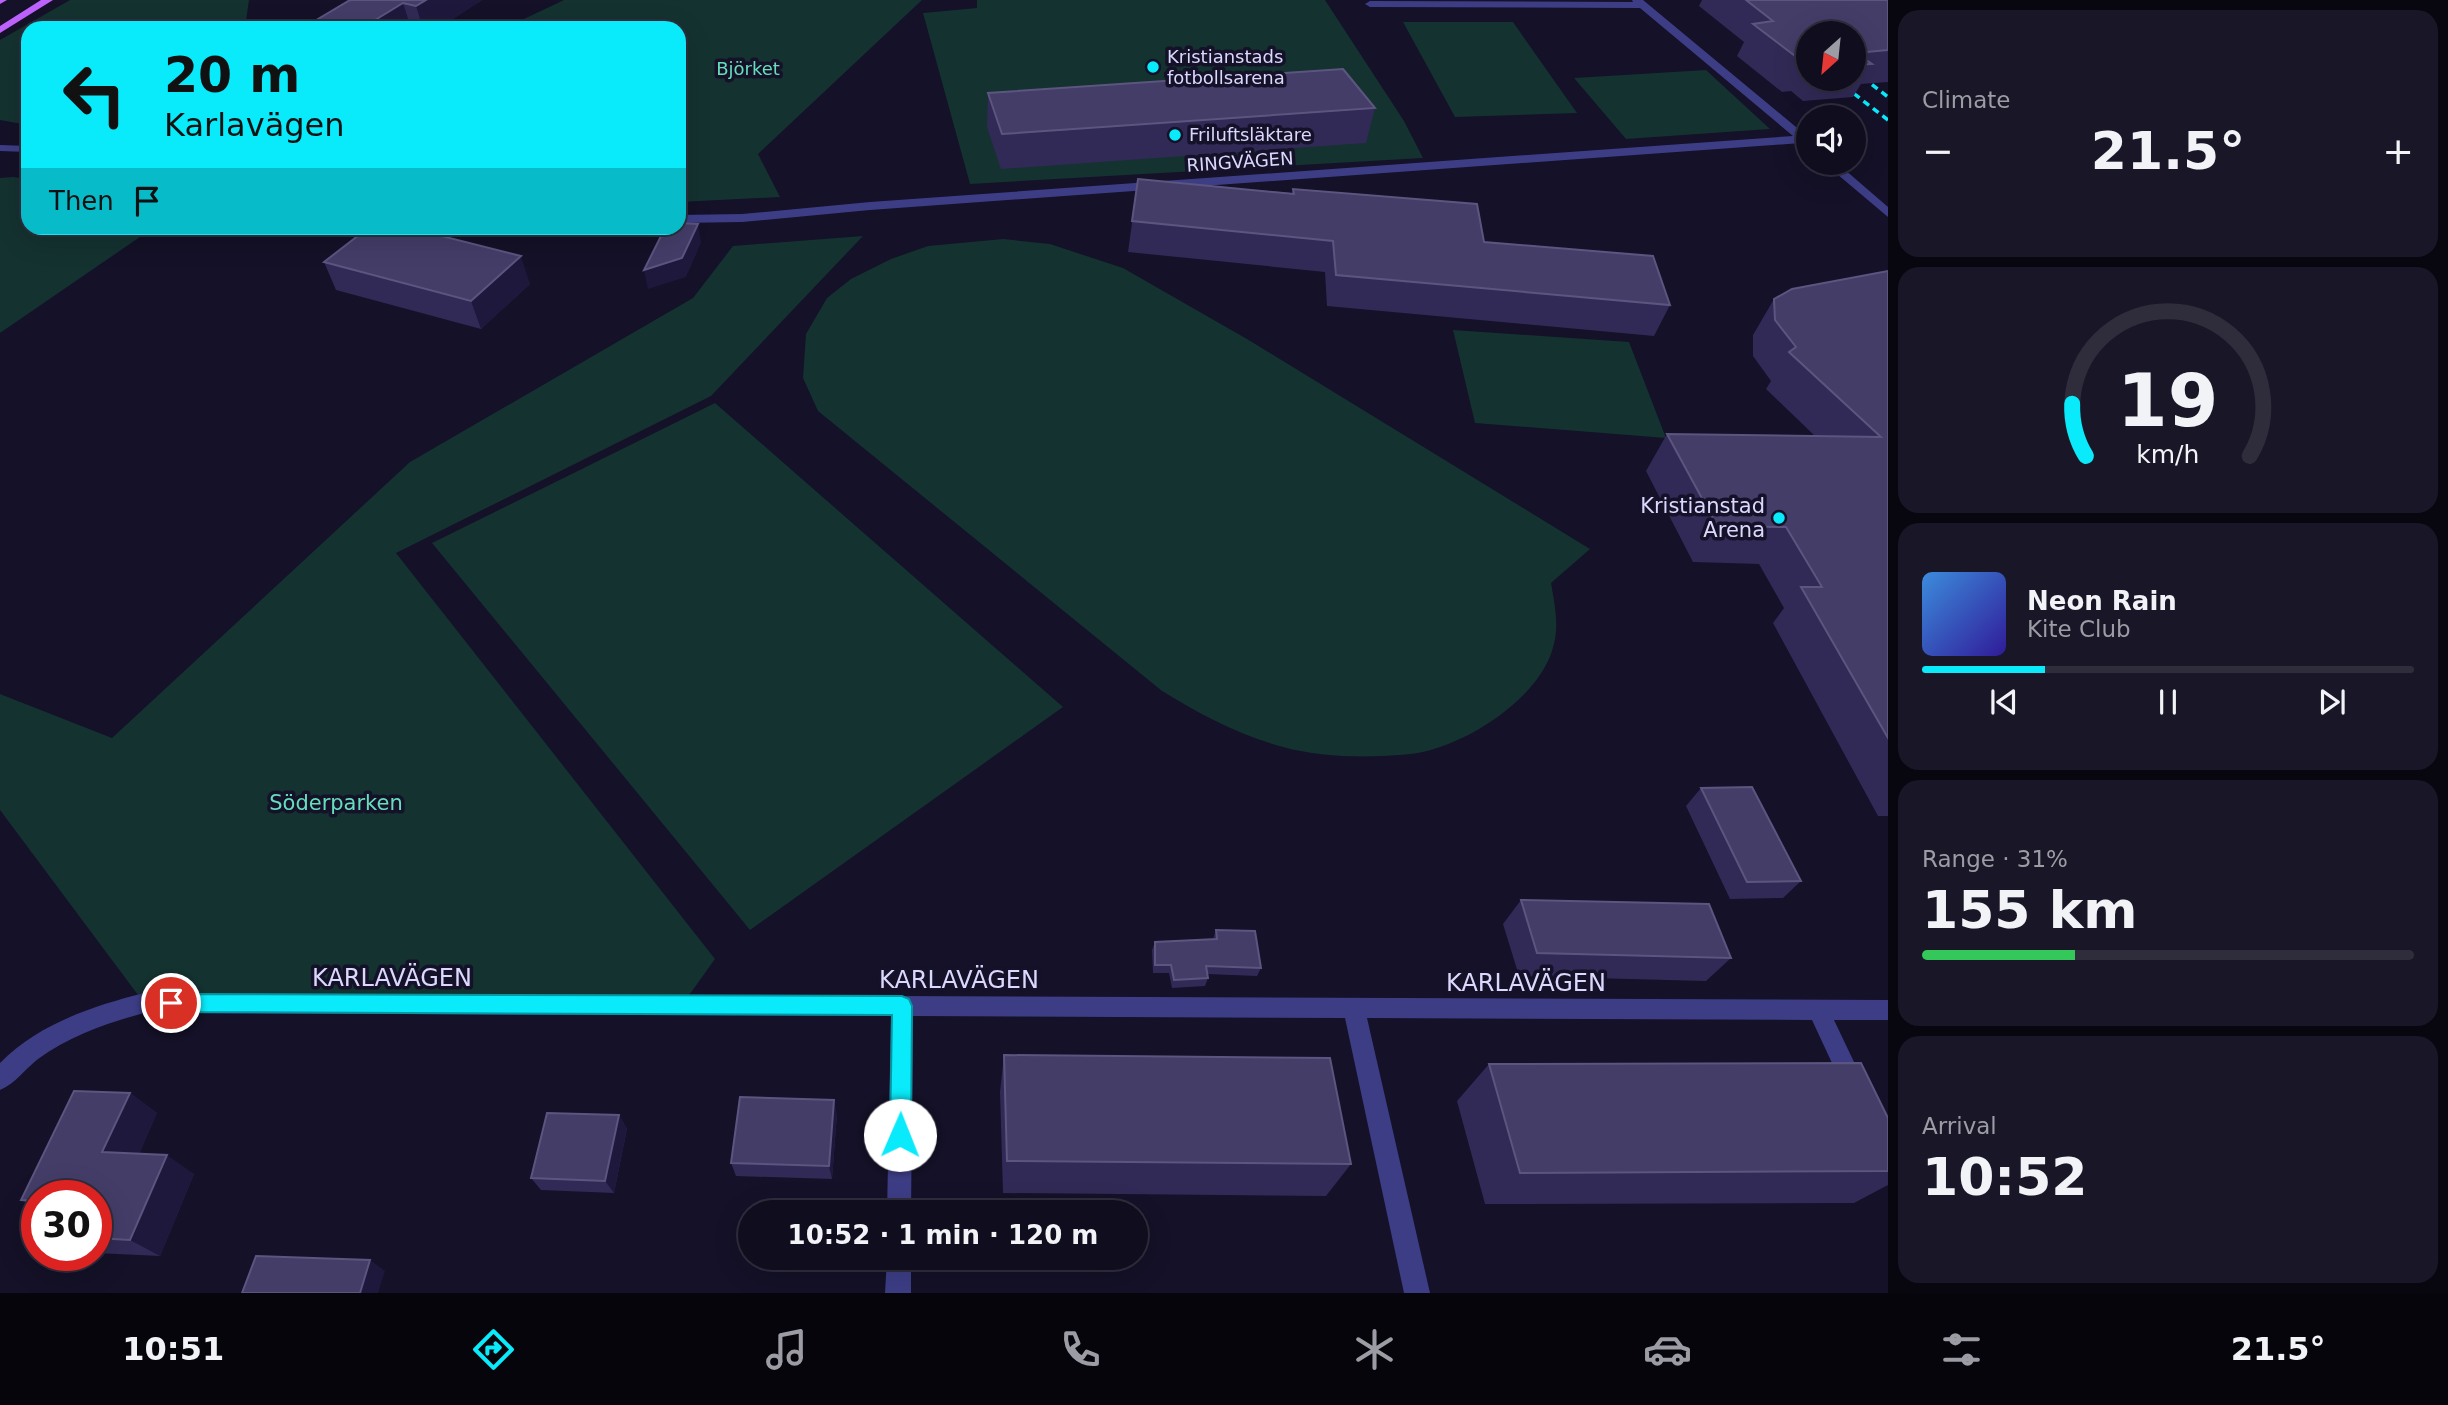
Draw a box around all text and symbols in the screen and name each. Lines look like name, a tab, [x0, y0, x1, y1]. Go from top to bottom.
north arrow	[1796, 21, 1866, 91]
map controls	[1796, 21, 1866, 175]
place label: Kristianstads fotbollsarena	[1167, 46, 1285, 88]
text: 20 m	[164, 47, 300, 104]
icon: left	[49, 49, 140, 140]
park label: Björket	[716, 58, 780, 79]
marker: Kristianstads fotbollsarena	[1145, 59, 1161, 75]
text: Climate	[1922, 87, 2011, 113]
button: sound	[1796, 105, 1866, 175]
text: Karlavägen	[164, 106, 345, 144]
text: 21.5°	[2091, 121, 2245, 181]
place label: Friluftsläktare	[1189, 124, 1312, 145]
marker: Friluftsläktare	[1167, 127, 1183, 143]
text: −	[1922, 129, 1954, 173]
text: +	[2382, 129, 2414, 173]
street label: RINGVÄGEN	[1186, 147, 1294, 176]
icon: arrive	[128, 182, 166, 220]
text: Then	[49, 186, 114, 216]
text: 19	[2117, 358, 2219, 443]
text: km/h	[2136, 440, 2200, 469]
place label: Kristianstad Arena	[1640, 494, 1765, 542]
marker: Kristianstad Arena	[1771, 510, 1787, 526]
text: Neon Rain	[2027, 586, 2177, 616]
text: Kite Club	[2027, 616, 2131, 642]
icon: previous	[1985, 683, 2023, 721]
icon: pause	[2149, 683, 2187, 721]
icon: next	[2313, 683, 2351, 721]
park label: Söderparken	[269, 791, 403, 815]
text: Range · 31%	[1922, 846, 2068, 872]
text: 155 km	[1922, 880, 2137, 940]
street label: KARLAVÄGEN	[312, 963, 472, 992]
street label: KARLAVÄGEN	[879, 965, 1039, 994]
street label: KARLAVÄGEN	[1446, 968, 1606, 997]
pin	[141, 973, 201, 1033]
icon: arrive	[152, 984, 190, 1022]
position arrow	[863, 1098, 937, 1172]
text: Arrival	[1922, 1113, 1997, 1139]
text: 10:52	[1922, 1147, 2088, 1207]
speed limit sign: 30	[21, 1180, 112, 1271]
text: 10:52 · 1 min · 120 m	[788, 1220, 1098, 1250]
icon: directions	[469, 1325, 518, 1374]
icon: music	[762, 1325, 811, 1374]
icon: phone	[1056, 1325, 1105, 1374]
icon: climate	[1350, 1325, 1399, 1374]
icon: car	[1643, 1325, 1692, 1374]
icon: filters	[1937, 1325, 1986, 1374]
text: 10:51	[122, 1330, 224, 1368]
text: 21.5°	[2231, 1330, 2326, 1368]

